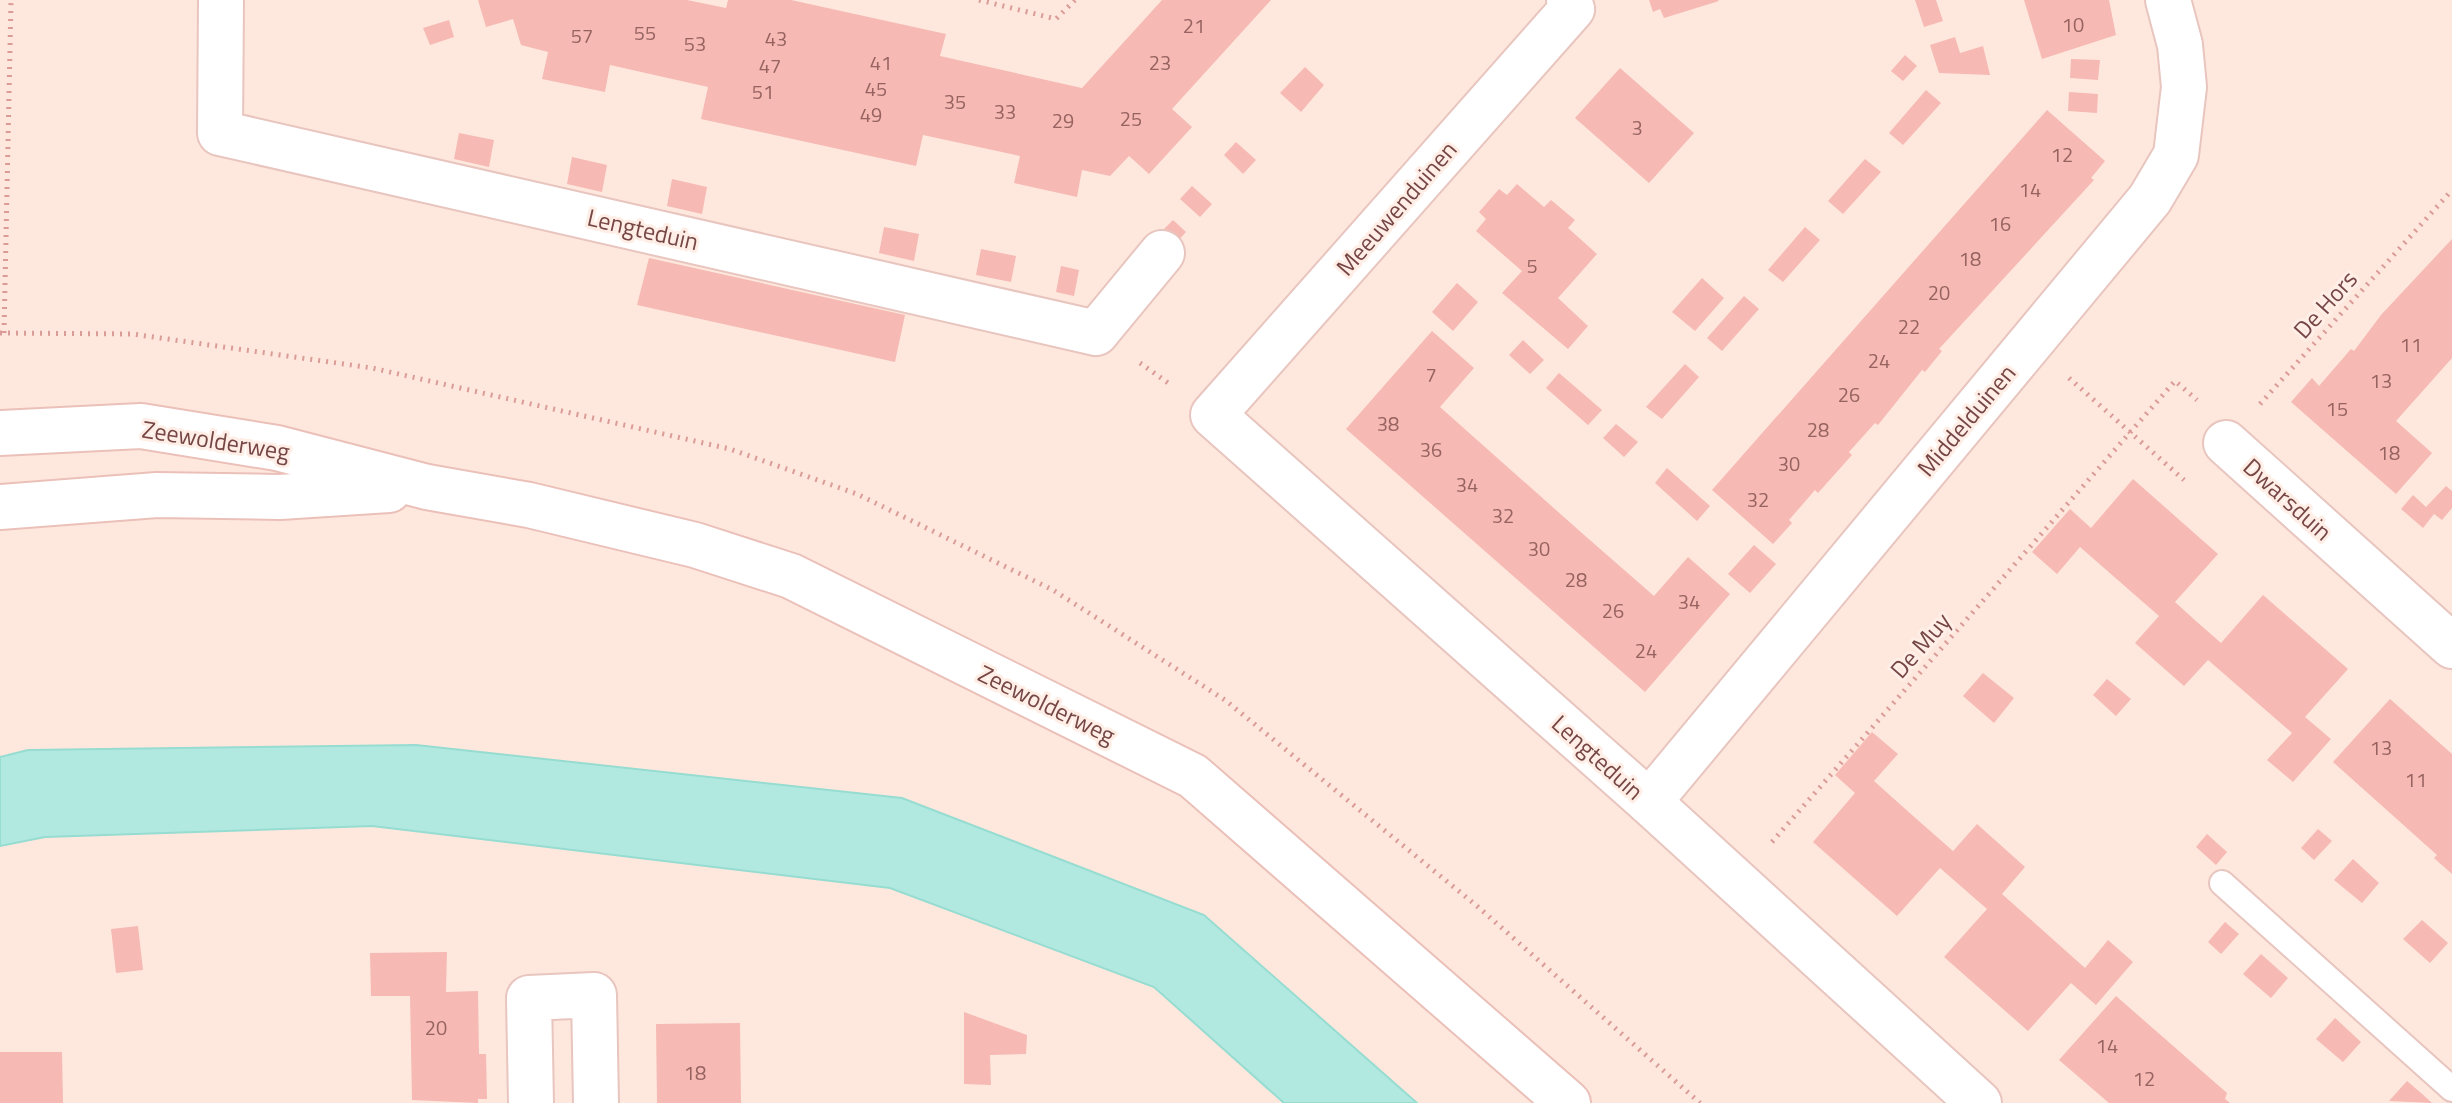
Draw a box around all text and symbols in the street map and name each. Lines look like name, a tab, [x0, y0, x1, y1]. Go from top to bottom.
house number: 10	[2062, 9, 2084, 40]
house number: 21	[1183, 10, 1205, 41]
house number: 55	[634, 17, 656, 48]
house number: 57	[571, 20, 593, 51]
house number: 43	[765, 23, 787, 54]
house number: 53	[684, 28, 706, 59]
house number: 41	[870, 47, 892, 78]
house number: 23	[1149, 47, 1171, 78]
house number: 47	[759, 50, 781, 81]
house number: 45	[865, 73, 887, 104]
house number: 51	[752, 76, 774, 107]
house number: 35	[944, 86, 966, 117]
house number: 33	[994, 96, 1016, 127]
house number: 49	[860, 99, 882, 130]
house number: 25	[1120, 103, 1142, 134]
house number: 29	[1052, 105, 1074, 136]
house number: 3	[1631, 112, 1643, 143]
street label: Meeuwenduinen	[1327, 132, 1465, 284]
house number: 12	[2051, 139, 2073, 170]
house number: 14	[2019, 174, 2041, 205]
street label: Lengteduin	[584, 199, 702, 259]
house number: 16	[1989, 208, 2011, 239]
house number: 18	[1959, 243, 1981, 274]
house number: 5	[1526, 250, 1538, 281]
street label: De Hors	[2284, 262, 2366, 346]
house number: 20	[1928, 277, 1950, 308]
house number: 22	[1898, 311, 1920, 342]
house number: 11	[2400, 329, 2422, 360]
house number: 24	[1868, 345, 1890, 376]
street label: Middelduinen	[1908, 356, 2024, 484]
house number: 7	[1425, 359, 1437, 390]
house number: 13	[2370, 365, 2392, 396]
house number: 26	[1838, 379, 1860, 410]
house number: 15	[2326, 393, 2348, 424]
house number: 38	[1377, 408, 1399, 439]
street label: Zeewolderweg	[140, 411, 292, 469]
house number: 28	[1807, 414, 1829, 445]
house number: 36	[1420, 434, 1442, 465]
house number: 18	[2378, 437, 2400, 468]
house number: 30	[1778, 448, 1800, 479]
street label: Dwarsduin	[2236, 449, 2340, 549]
house number: 34	[1456, 469, 1478, 500]
house number: 32	[1747, 484, 1769, 515]
house number: 32	[1492, 500, 1514, 531]
house number: 30	[1528, 533, 1550, 564]
house number: 28	[1565, 564, 1587, 595]
house number: 34	[1678, 586, 1700, 617]
house number: 26	[1602, 595, 1624, 626]
street label: De Muy	[1881, 604, 1959, 686]
house number: 24	[1635, 635, 1657, 666]
street label: Zeewolderweg	[972, 655, 1122, 753]
street label: Lengteduin	[1544, 706, 1652, 808]
house number: 13	[2370, 732, 2392, 763]
house number: 11	[2405, 764, 2427, 795]
house number: 20	[425, 1012, 447, 1043]
house number: 14	[2096, 1030, 2118, 1061]
house number: 18	[684, 1057, 706, 1088]
house number: 12	[2133, 1063, 2155, 1094]

